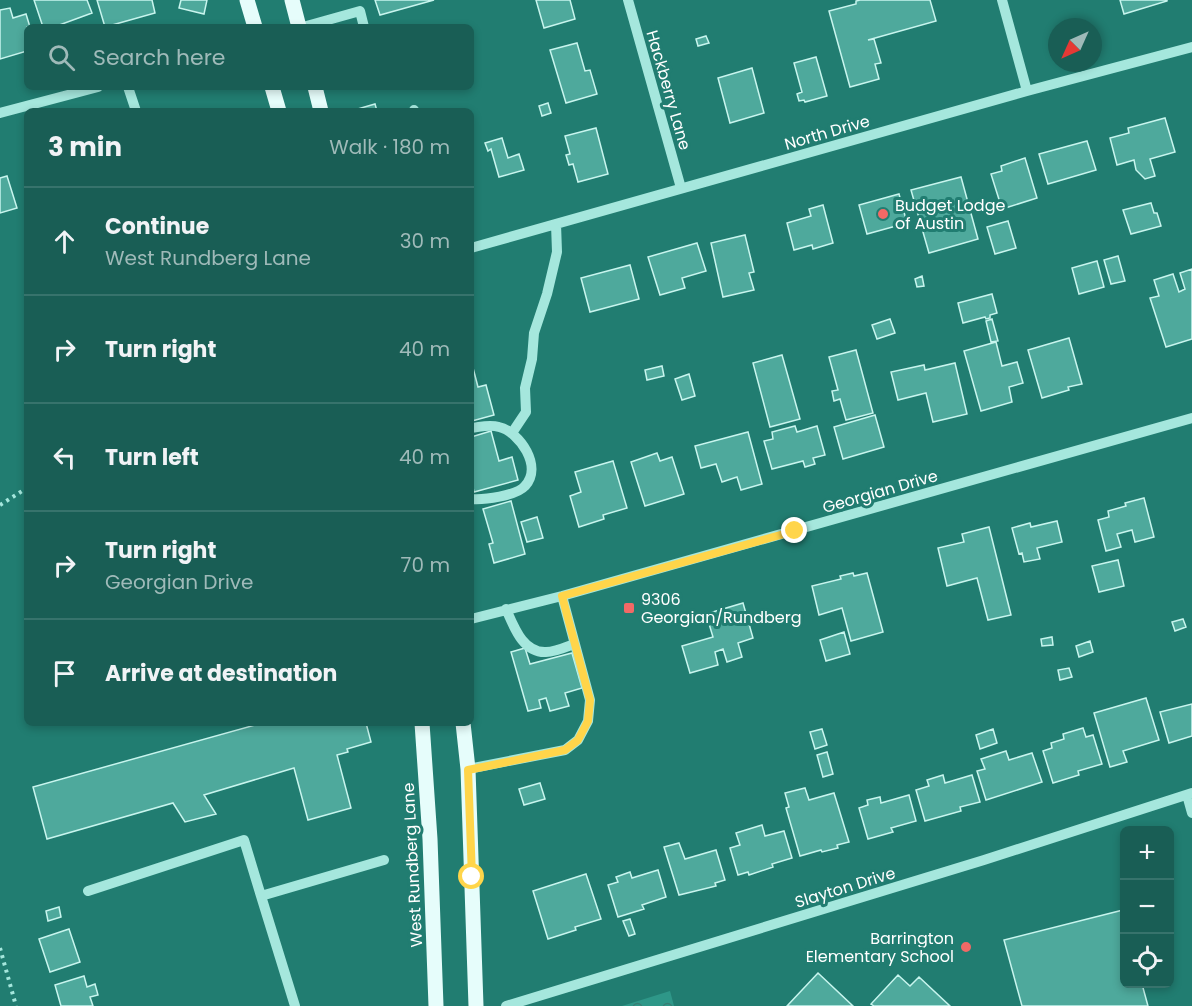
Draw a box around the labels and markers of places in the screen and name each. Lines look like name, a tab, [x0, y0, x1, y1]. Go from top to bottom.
place label: Budget Lodge of Austin	[895, 194, 1005, 235]
marker: Budget Lodge of Austin	[876, 207, 890, 221]
place label: 9306 Georgian/Rundberg	[641, 588, 802, 629]
marker: 9306 Georgian/Rundberg	[622, 601, 636, 615]
place label: Barrington Elementary School	[806, 927, 954, 968]
marker: Barrington Elementary School	[959, 940, 973, 954]

